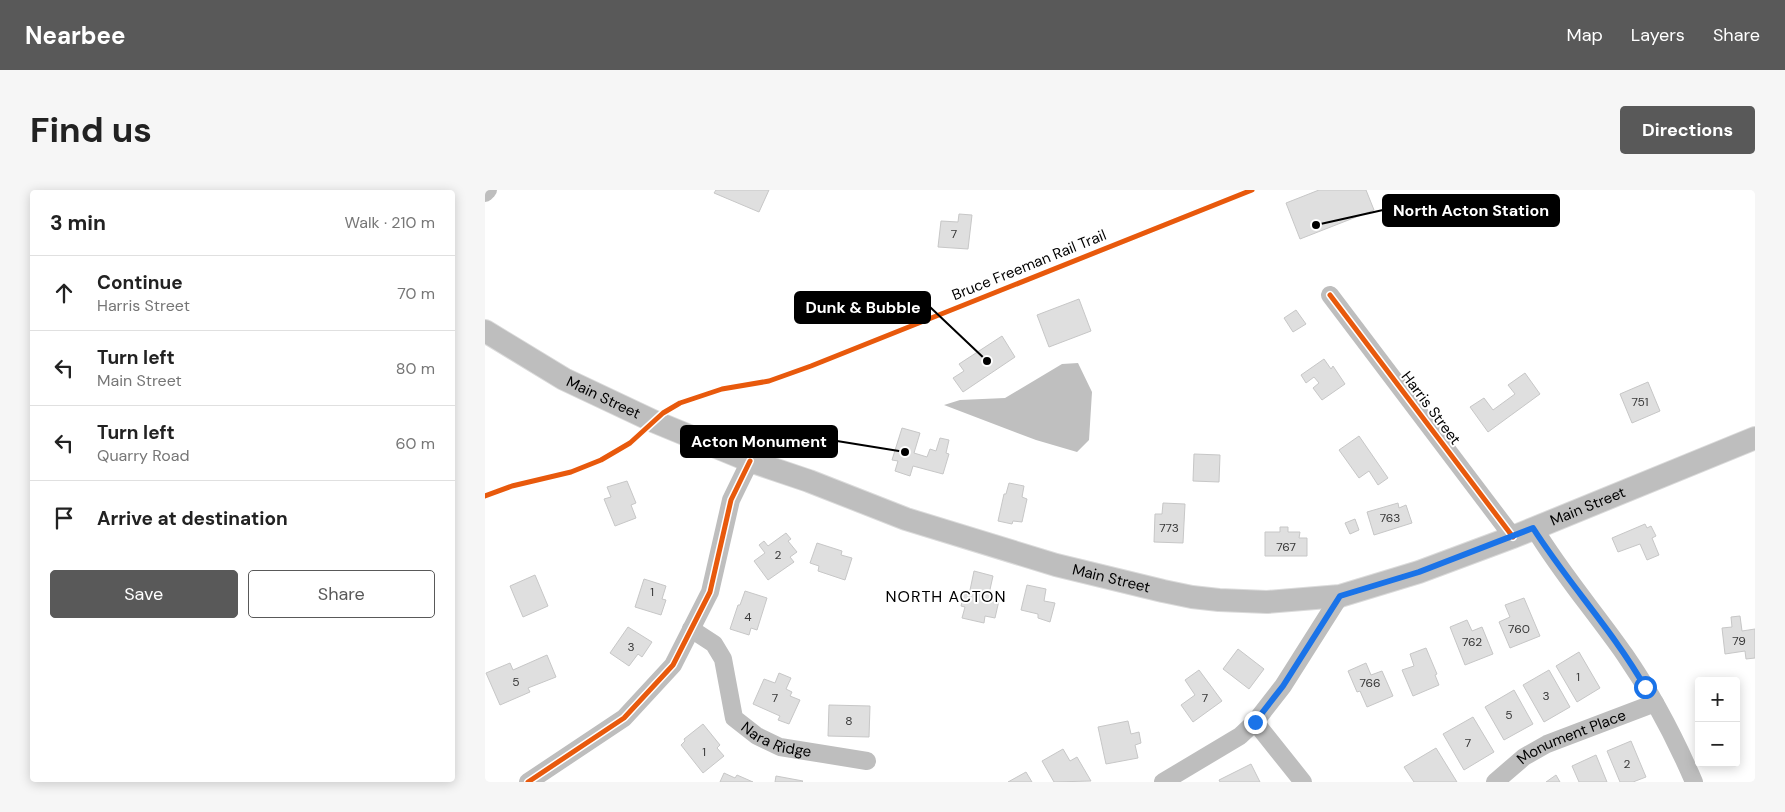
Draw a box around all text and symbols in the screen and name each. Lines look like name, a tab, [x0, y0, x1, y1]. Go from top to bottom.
text: Nearbee	[25, 20, 125, 51]
text: Map	[1567, 23, 1603, 47]
text: Layers	[1631, 23, 1685, 47]
text: Share	[1713, 23, 1760, 47]
button: Directions	[1620, 106, 1755, 154]
text: Find us	[30, 107, 152, 153]
callout: North Acton Station	[1383, 195, 1559, 226]
text: North Acton Station	[1393, 200, 1549, 221]
text: 3 min	[50, 209, 106, 237]
text: Walk · 210 m	[345, 212, 435, 233]
street label: Bruce Freeman Rail Trail	[949, 225, 1109, 305]
house number: 7	[951, 226, 957, 242]
text: Continue	[97, 270, 183, 295]
icon: ahead	[50, 279, 78, 307]
text: 70 m	[397, 283, 435, 304]
callout: Dunk & Bubble	[795, 292, 930, 323]
text: Harris Street	[97, 295, 190, 316]
text: Dunk & Bubble	[805, 297, 921, 318]
text: Turn left	[97, 345, 175, 370]
icon: left	[50, 354, 78, 382]
text: 80 m	[396, 358, 435, 379]
street label: Harris Street	[1397, 367, 1465, 449]
text: Main Street	[97, 370, 182, 391]
street label: Main Street	[563, 372, 644, 424]
house number: 751	[1631, 394, 1649, 410]
text: Turn left	[97, 420, 175, 445]
callout: Acton Monument	[681, 426, 837, 457]
icon: left	[50, 429, 78, 457]
text: Acton Monument	[691, 431, 827, 452]
text: 60 m	[395, 433, 435, 454]
text: Quarry Road	[97, 445, 190, 466]
street label: Main Street	[1547, 482, 1629, 531]
icon: arrive	[50, 504, 78, 532]
text: Arrive at destination	[97, 506, 288, 531]
house number: 763	[1380, 510, 1400, 526]
house number: 773	[1159, 520, 1179, 536]
house number: 767	[1276, 539, 1296, 555]
house number: 2	[775, 547, 782, 563]
street label: Main Street	[1070, 559, 1152, 598]
button: Save	[50, 570, 238, 618]
button: Share	[248, 570, 435, 618]
house number: 1	[650, 584, 654, 600]
district label: NORTH ACTON	[885, 586, 1007, 607]
house number: 4	[744, 609, 752, 625]
house number: 760	[1508, 621, 1530, 637]
house number: 79	[1732, 633, 1746, 649]
house number: 762	[1462, 634, 1482, 650]
house number: 3	[627, 639, 635, 655]
house number: 1	[1576, 669, 1580, 685]
house number: 5	[512, 674, 520, 690]
house number: 766	[1359, 675, 1381, 691]
route start	[1634, 676, 1657, 699]
map controls	[1695, 677, 1740, 767]
button: +	[1695, 677, 1740, 722]
house number: 3	[1542, 688, 1550, 704]
house number: 7	[772, 690, 778, 706]
house number: 7	[1202, 690, 1208, 706]
street label: Monument Place	[1513, 705, 1629, 769]
house number: 5	[1505, 707, 1513, 723]
route end	[1244, 711, 1267, 734]
house number: 8	[845, 713, 853, 729]
street label: Nara Ridge	[737, 717, 813, 762]
button: −	[1695, 722, 1740, 767]
house number: 7	[1465, 735, 1471, 751]
house number: 1	[702, 744, 706, 760]
house number: 2	[1624, 756, 1631, 772]

